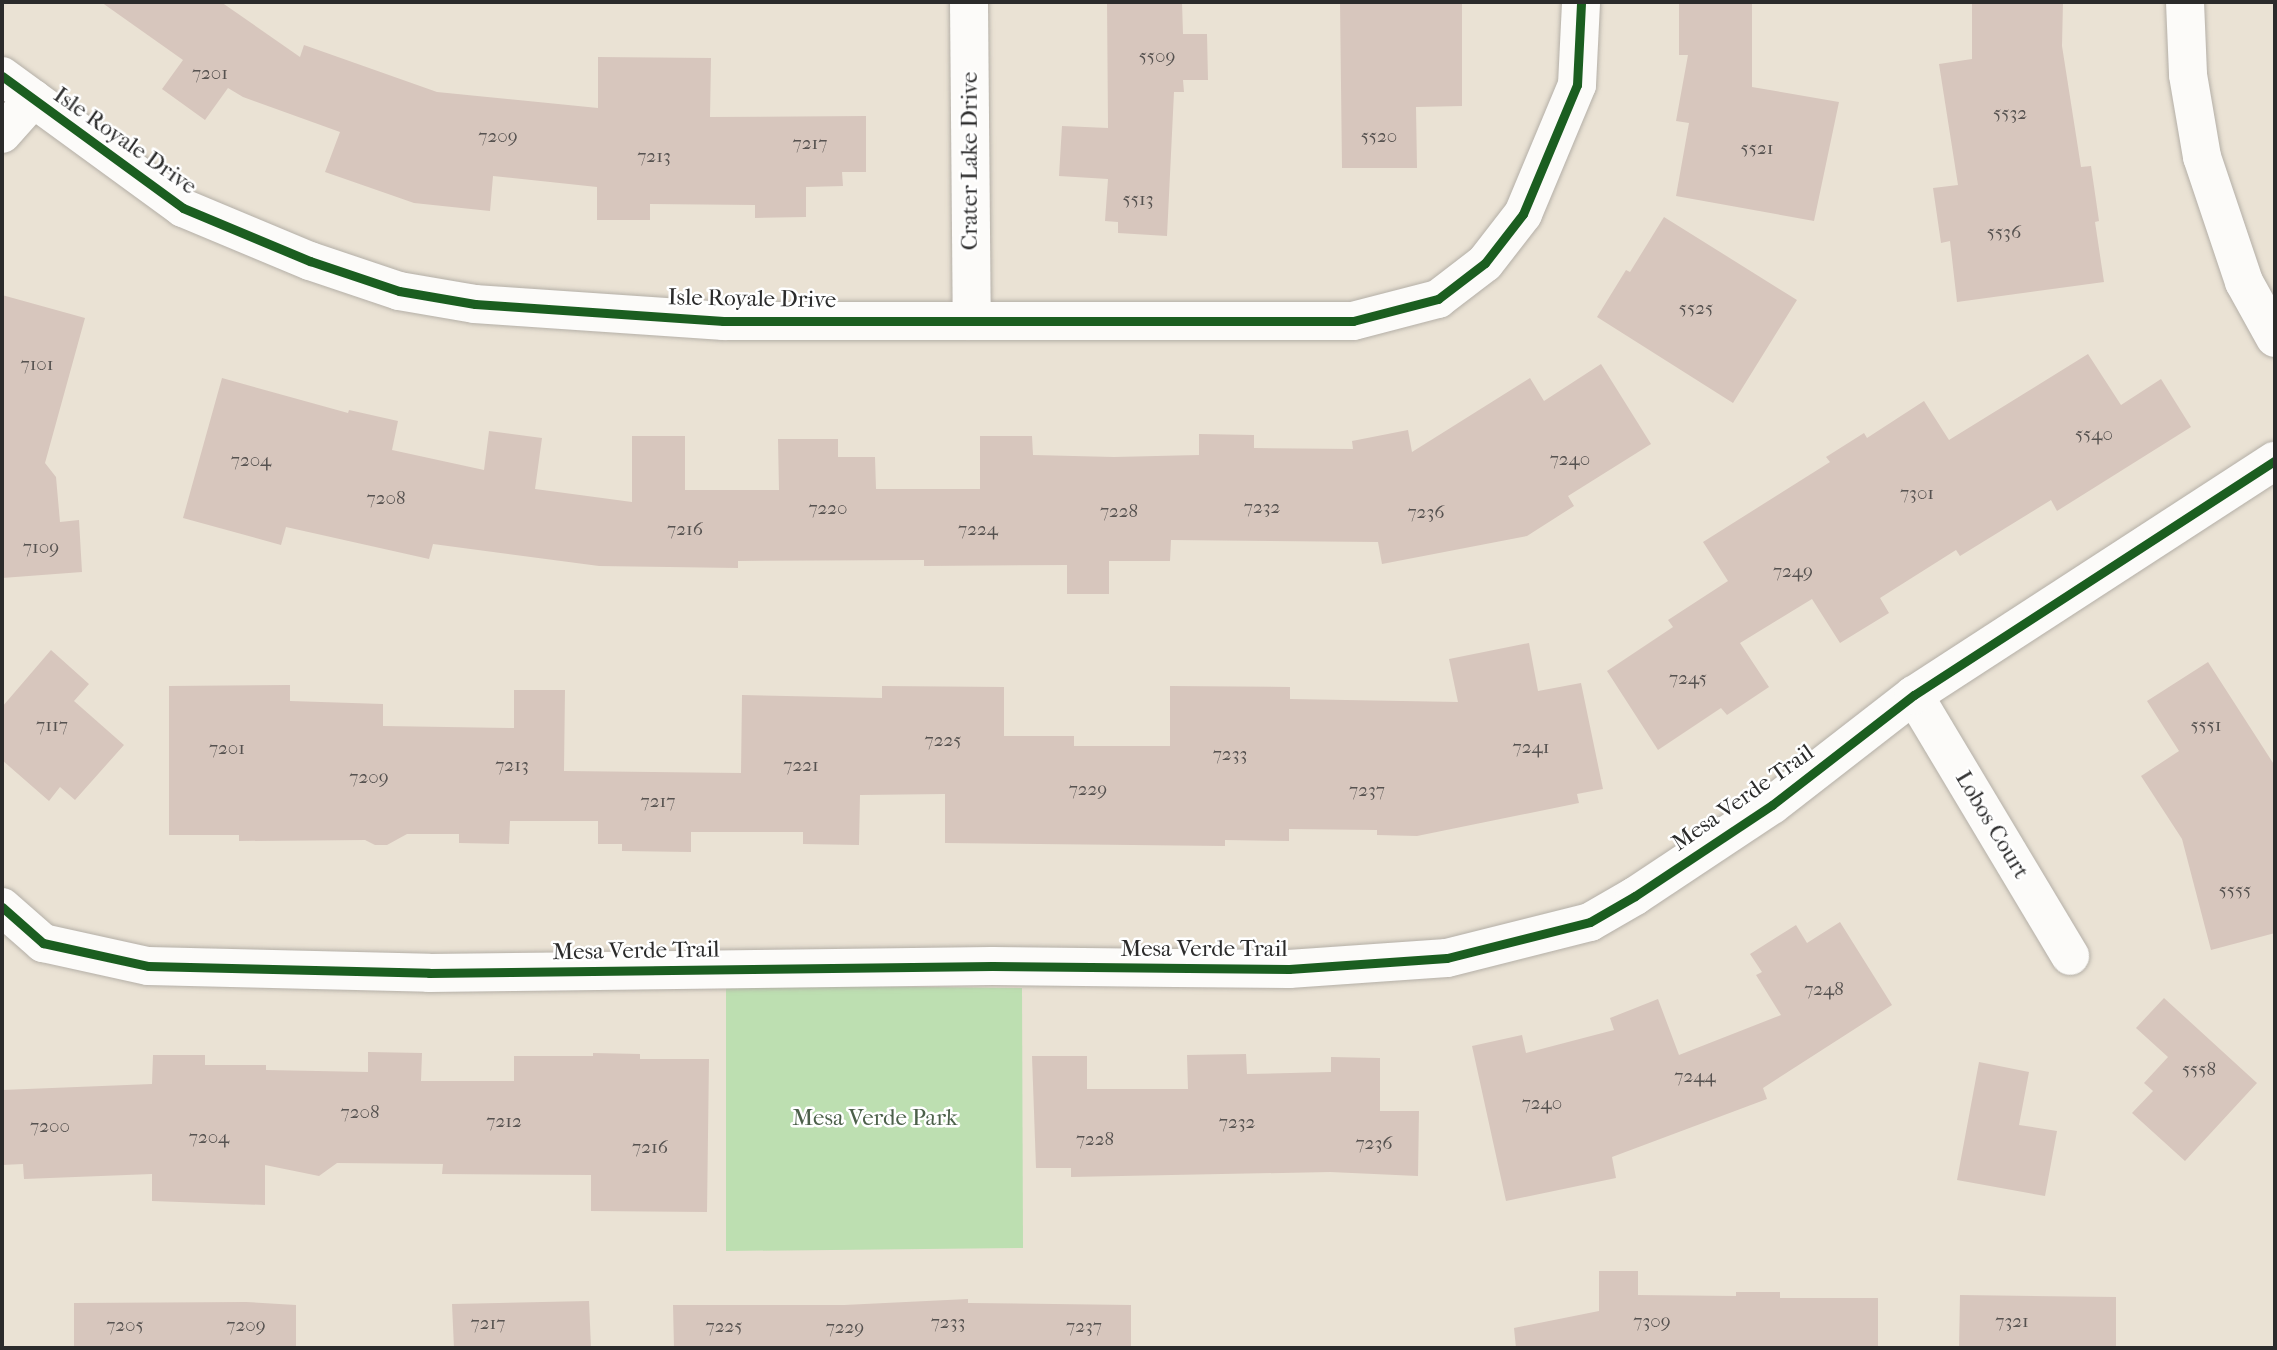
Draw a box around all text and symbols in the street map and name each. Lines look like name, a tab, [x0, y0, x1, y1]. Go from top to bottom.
house number: 5509	[1139, 46, 1175, 68]
house number: 7201	[192, 63, 228, 85]
street label: Crater Lake Drive	[956, 72, 984, 250]
street label: Isle Royale Drive	[48, 81, 202, 201]
house number: 5532	[1993, 103, 2027, 125]
house number: 7209	[478, 126, 518, 148]
house number: 5520	[1361, 126, 1397, 148]
house number: 7217	[793, 133, 827, 155]
house number: 5521	[1741, 138, 1773, 160]
house number: 7213	[637, 146, 671, 168]
house number: 5513	[1123, 189, 1153, 211]
house number: 5536	[1987, 222, 2021, 244]
street label: Isle Royale Drive	[668, 284, 836, 314]
house number: 5525	[1679, 298, 1713, 320]
house number: 7101	[21, 354, 53, 376]
house number: 5540	[2075, 424, 2113, 446]
house number: 7240	[1550, 449, 1590, 471]
house number: 7204	[231, 450, 271, 472]
house number: 7301	[1900, 483, 1934, 505]
house number: 7208	[367, 488, 405, 510]
house number: 7232	[1244, 497, 1280, 519]
house number: 7220	[808, 498, 848, 520]
house number: 7228	[1100, 501, 1138, 523]
house number: 7236	[1408, 502, 1444, 524]
house number: 7216	[667, 519, 703, 541]
house number: 7224	[958, 519, 998, 541]
house number: 7109	[23, 537, 59, 559]
house number: 7249	[1773, 561, 1813, 583]
house number: 7245	[1669, 668, 1707, 690]
house number: 7117	[36, 715, 68, 737]
house number: 5551	[2190, 715, 2222, 737]
house number: 7225	[925, 730, 961, 752]
house number: 7241	[1513, 737, 1549, 759]
house number: 7201	[209, 738, 245, 760]
street label: Mesa Verde Trail	[1667, 739, 1819, 857]
house number: 7233	[1213, 744, 1247, 766]
house number: 7213	[495, 755, 529, 777]
house number: 7221	[783, 755, 819, 777]
street label: Lobos Court	[1949, 766, 2035, 884]
house number: 7209	[349, 767, 389, 789]
house number: 7229	[1069, 779, 1107, 801]
house number: 7237	[1349, 780, 1385, 802]
house number: 7217	[641, 791, 675, 813]
house number: 5555	[2219, 880, 2251, 902]
street label: Mesa Verde Trail	[1120, 935, 1288, 963]
street label: Mesa Verde Trail	[552, 936, 720, 966]
house number: 7248	[1804, 979, 1844, 1001]
house number: 5558	[2182, 1059, 2216, 1081]
house number: 7244	[1674, 1066, 1716, 1088]
house number: 7240	[1522, 1093, 1562, 1115]
house number: 7208	[341, 1102, 379, 1124]
park label: Mesa Verde Park	[792, 1104, 958, 1132]
house number: 7212	[486, 1111, 522, 1133]
house number: 7232	[1219, 1112, 1255, 1134]
house number: 7200	[30, 1116, 70, 1138]
house number: 7204	[189, 1127, 229, 1149]
house number: 7228	[1076, 1129, 1114, 1151]
house number: 7236	[1356, 1133, 1392, 1155]
house number: 7216	[632, 1137, 668, 1159]
house number: 7309	[1633, 1311, 1671, 1333]
house number: 7321	[1995, 1311, 2029, 1333]
house number: 7233	[931, 1312, 965, 1334]
house number: 7217	[471, 1313, 505, 1335]
house number: 7205	[106, 1315, 144, 1337]
house number: 7209	[226, 1315, 266, 1337]
house number: 7225	[706, 1316, 742, 1338]
house number: 7237	[1066, 1316, 1102, 1338]
house number: 7229	[826, 1317, 864, 1339]

